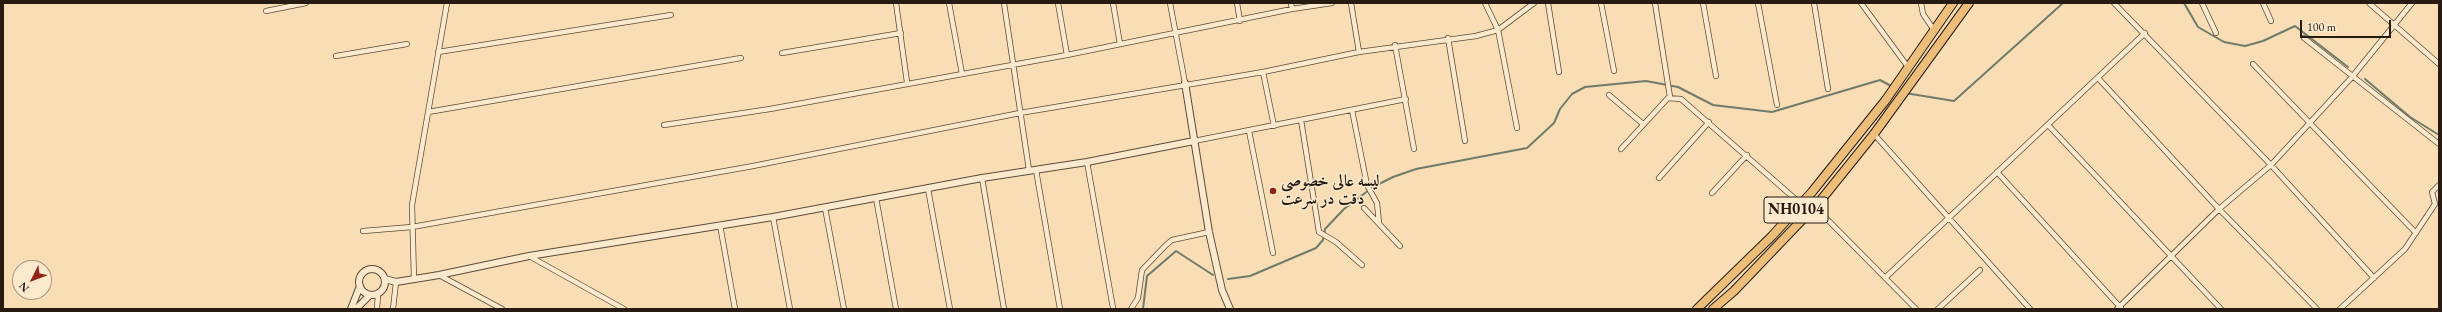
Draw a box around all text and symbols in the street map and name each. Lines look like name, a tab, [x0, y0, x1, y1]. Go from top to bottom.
scale bar	[2302, 12, 2393, 38]
text: 100 m	[2307, 19, 2336, 35]
place label: لیسه عالی خصوصی دقت در سرعت	[1281, 172, 1380, 210]
marker: لیسه عالی خصوصی دقت در سرعت	[1268, 186, 1278, 196]
road number: NH0104	[1764, 197, 1828, 223]
north arrow	[12, 260, 52, 300]
text: N	[16, 279, 32, 295]

